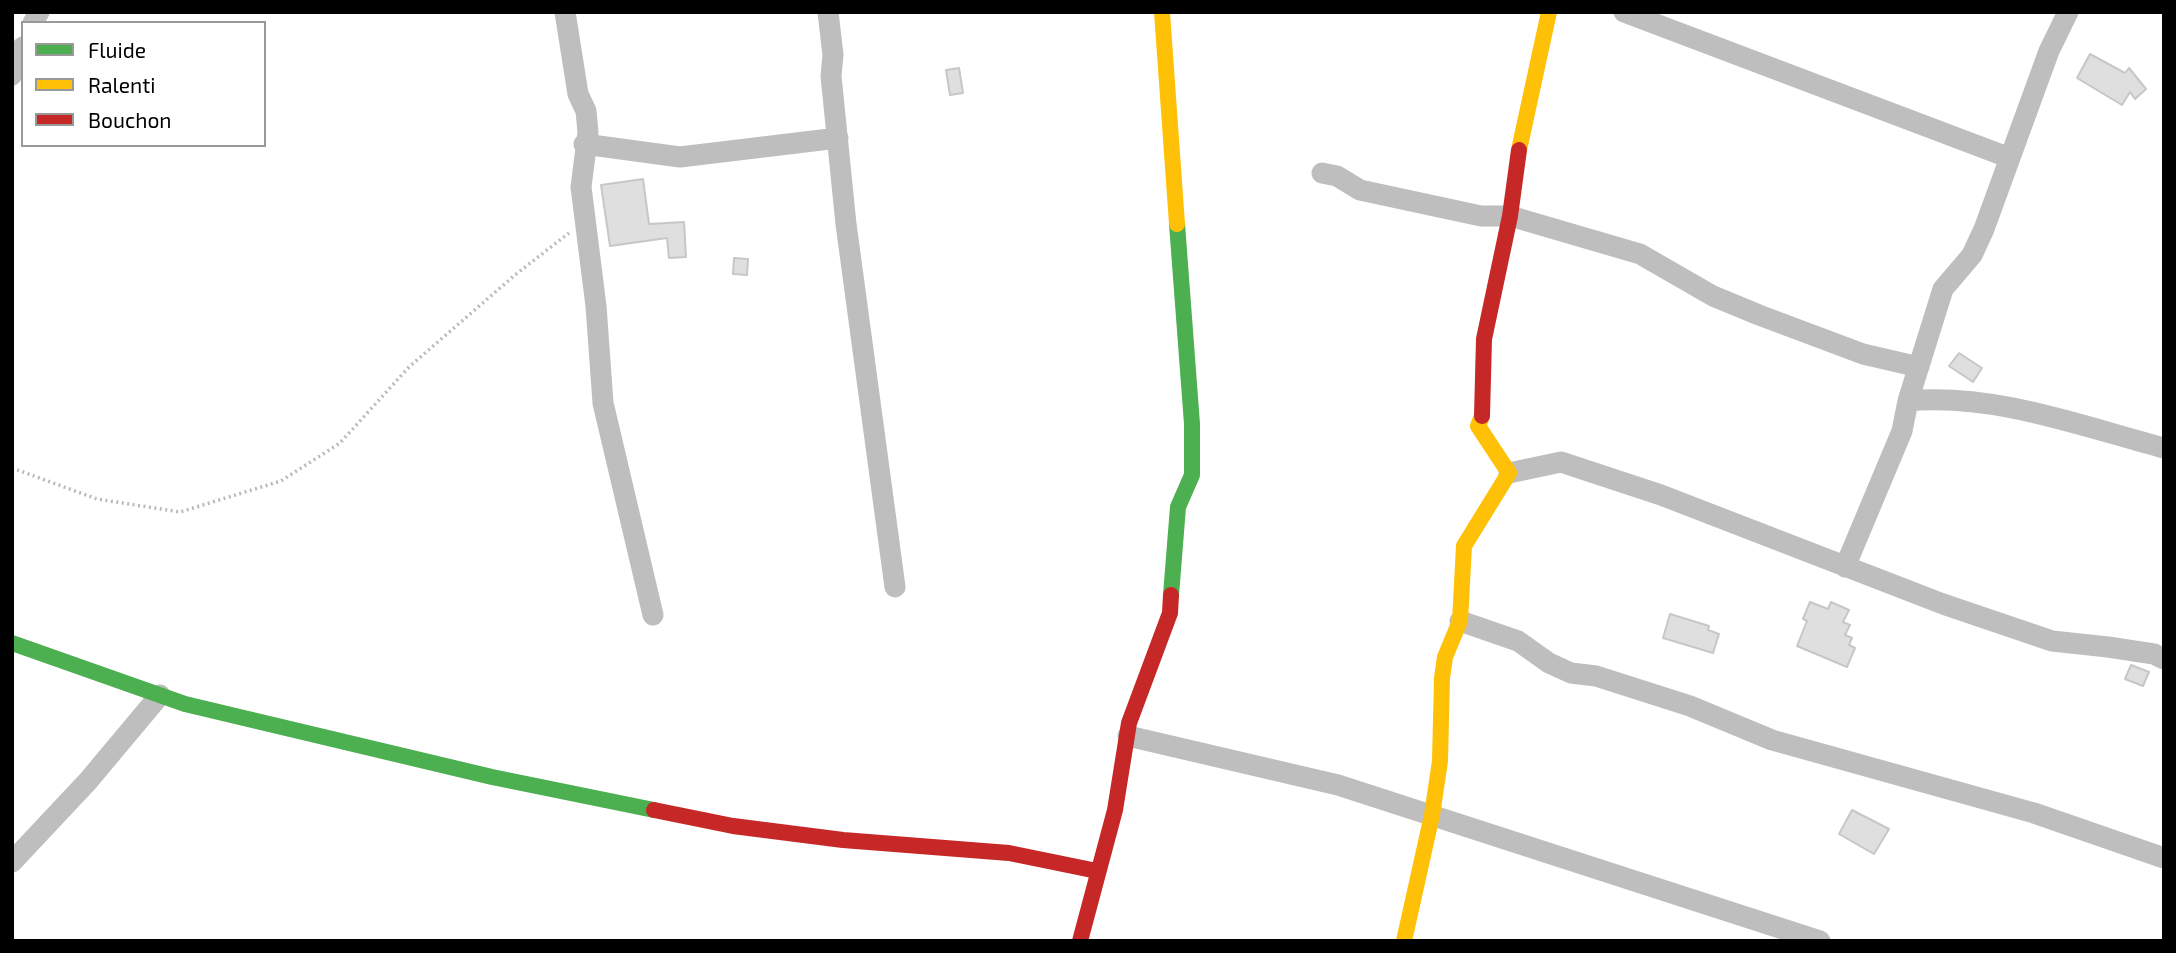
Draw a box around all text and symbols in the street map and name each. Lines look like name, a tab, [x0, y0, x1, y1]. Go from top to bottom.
legend	[21, 21, 266, 147]
text: Fluide	[88, 37, 146, 62]
text: Ralenti	[88, 72, 155, 97]
text: Bouchon	[88, 107, 172, 132]

